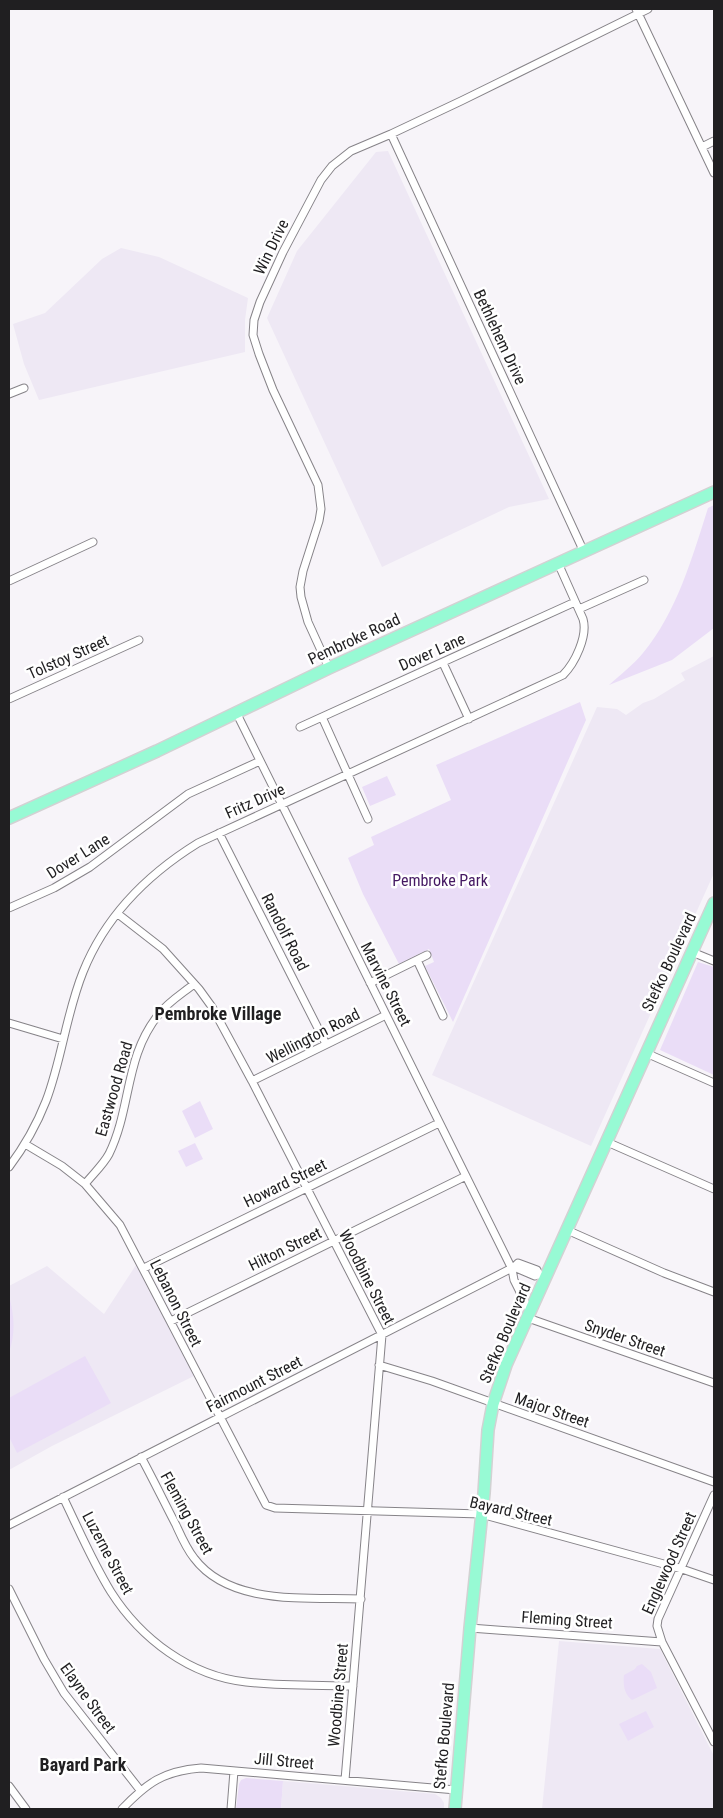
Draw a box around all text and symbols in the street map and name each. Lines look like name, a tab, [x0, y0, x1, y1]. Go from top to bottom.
street label: Win Drive	[249, 216, 293, 278]
street label: Bethlehem Drive	[470, 286, 530, 388]
street label: Pembroke Road	[305, 609, 403, 669]
street label: Dover Lane	[396, 629, 468, 675]
street label: Tolstoy Street	[24, 631, 112, 683]
street label: Fritz Drive	[222, 779, 288, 823]
street label: Dover Lane	[43, 829, 113, 883]
park label: Pembroke Park	[392, 871, 489, 890]
street label: Randolf Road	[257, 890, 313, 974]
street label: Stefko Boulevard	[638, 909, 700, 1015]
street label: Marvine Street	[357, 939, 415, 1029]
district label: Pembroke Village	[155, 1003, 282, 1024]
street label: Wellington Road	[263, 1004, 363, 1068]
street label: Eastwood Road	[91, 1039, 137, 1139]
street label: Howard Street	[240, 1155, 330, 1211]
street label: Hilton Street	[245, 1223, 325, 1275]
street label: Woodbine Street	[335, 1226, 399, 1328]
street label: Lebanon Street	[146, 1256, 206, 1350]
street label: Stefko Boulevard	[475, 1280, 535, 1386]
street label: Snyder Street	[582, 1315, 668, 1361]
street label: Fairmount Street	[203, 1352, 305, 1416]
street label: Major Street	[512, 1388, 592, 1432]
street label: Fleming Street	[157, 1468, 218, 1558]
street label: Bayard Street	[468, 1492, 554, 1530]
street label: Englewood Street	[638, 1508, 700, 1617]
street label: Luzerne Street	[78, 1509, 138, 1598]
street label: Fleming Street	[521, 1607, 614, 1633]
street label: Woodbine Street	[324, 1642, 352, 1748]
street label: Elayne Street	[56, 1659, 120, 1737]
street label: Stefko Boulevard	[430, 1682, 458, 1790]
street label: Jill Street	[253, 1749, 315, 1773]
district label: Bayard Park	[40, 1754, 127, 1775]

